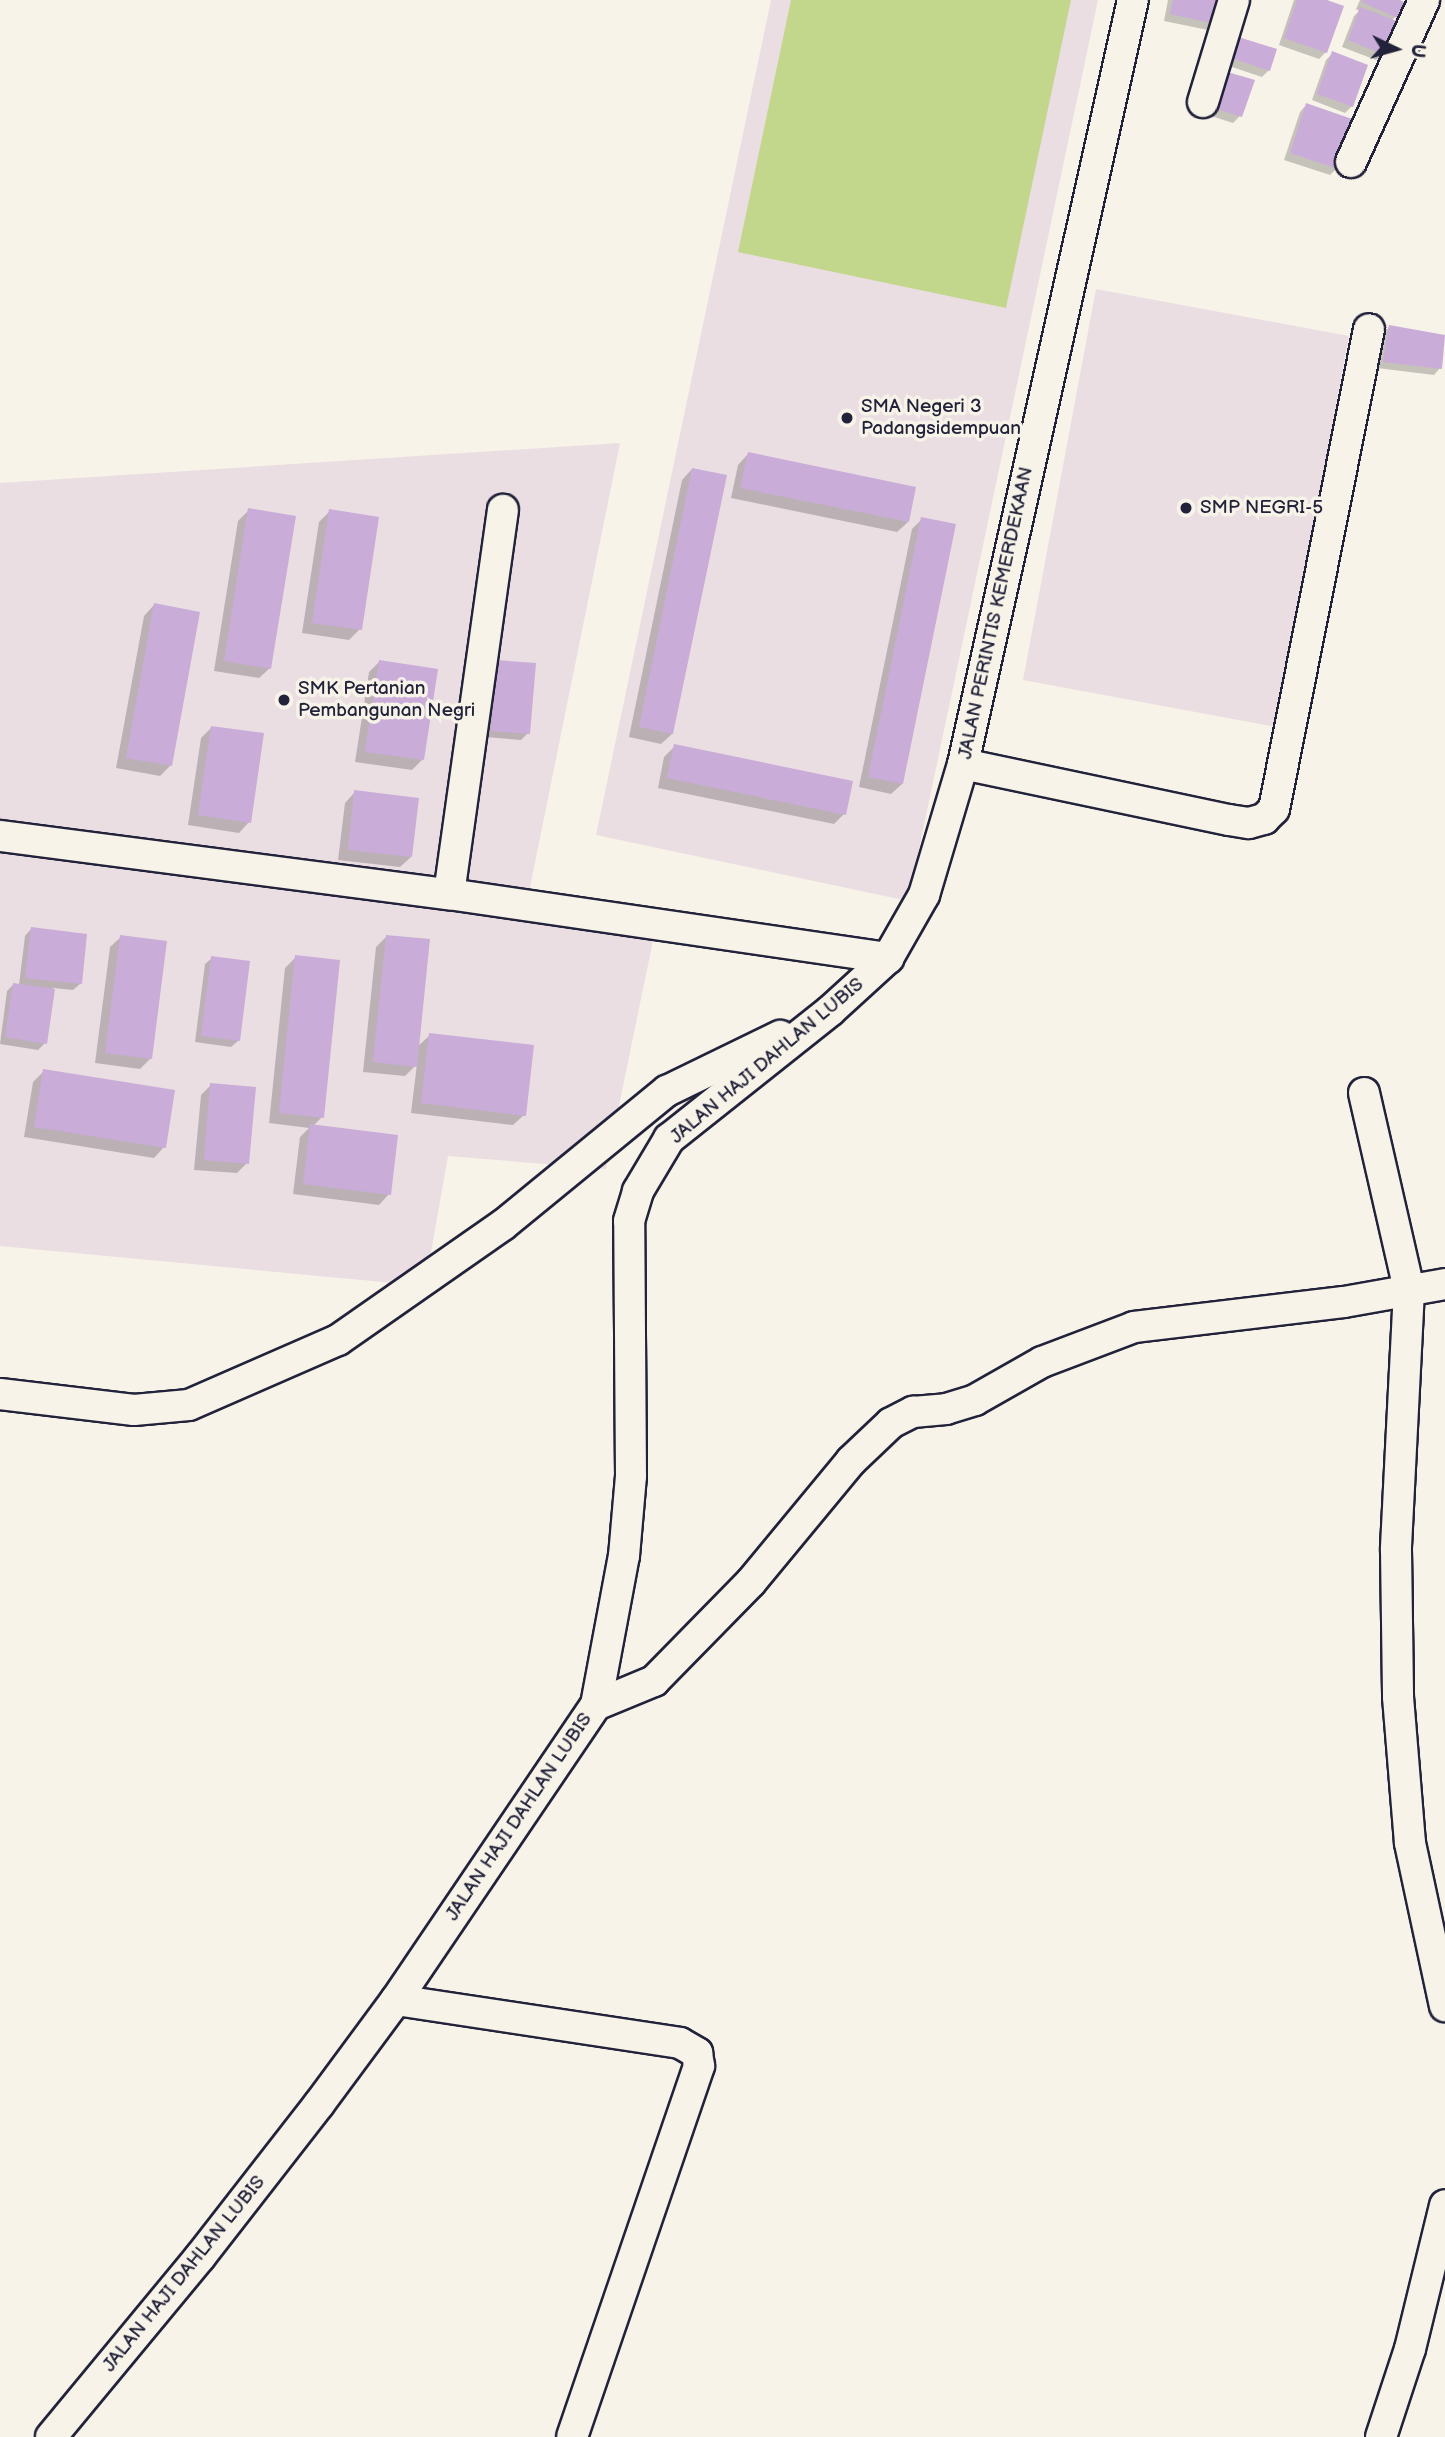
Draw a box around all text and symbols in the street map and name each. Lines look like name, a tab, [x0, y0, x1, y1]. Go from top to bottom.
north arrow	[1361, 14, 1431, 84]
text: U	[1405, 43, 1429, 59]
place label: SMA Negeri 3 Padangsidempuan	[861, 396, 1021, 440]
marker: SMA Negeri 3 Padangsidempuan	[839, 410, 855, 426]
street label: JALAN PERINTIS KEMERDEKAAN	[954, 465, 1038, 761]
place label: SMP NEGRI-5	[1200, 497, 1323, 519]
marker: SMP NEGRI-5	[1178, 500, 1194, 516]
place label: SMK Pertanian Pembangunan Negri	[298, 678, 475, 722]
marker: SMK Pertanian Pembangunan Negri	[276, 692, 292, 708]
street label: JALAN HAJI DAHLAN LUBIS	[666, 973, 868, 1149]
street label: JALAN HAJI DAHLAN LUBIS	[441, 1709, 597, 1925]
street label: JALAN HAJI DAHLAN LUBIS	[98, 2171, 270, 2377]

